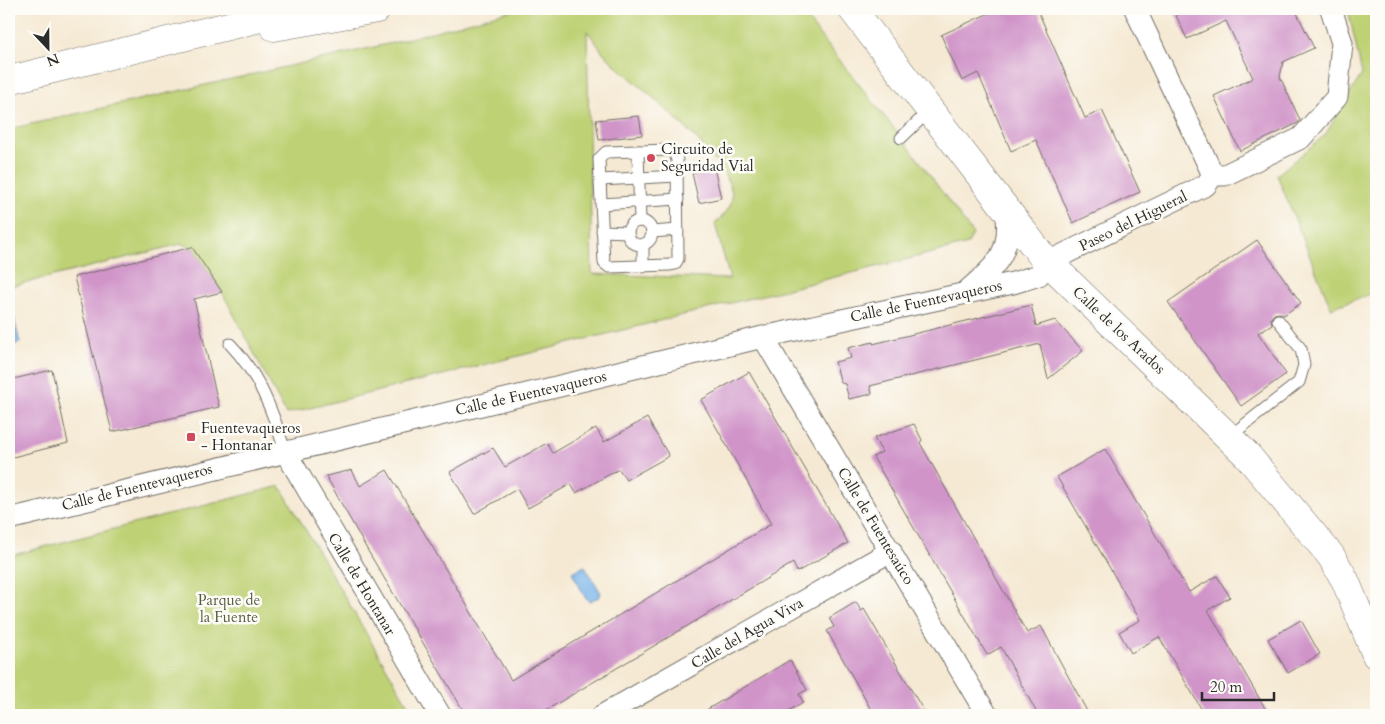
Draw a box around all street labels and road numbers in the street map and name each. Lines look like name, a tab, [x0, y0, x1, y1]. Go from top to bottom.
street label: Paseo del Higueral	[1076, 186, 1191, 256]
street label: Calle de Fuentevaqueros	[848, 275, 1004, 327]
street label: Calle de los Arados	[1068, 282, 1170, 378]
street label: Calle de Fuentevaqueros	[453, 366, 609, 420]
street label: Calle de Fuentevaqueros	[60, 459, 214, 515]
street label: Calle de Fuentesaúco	[833, 464, 919, 588]
street label: Calle de Hontanar	[324, 529, 401, 639]
street label: Calle del Agua Viva	[687, 593, 807, 673]

